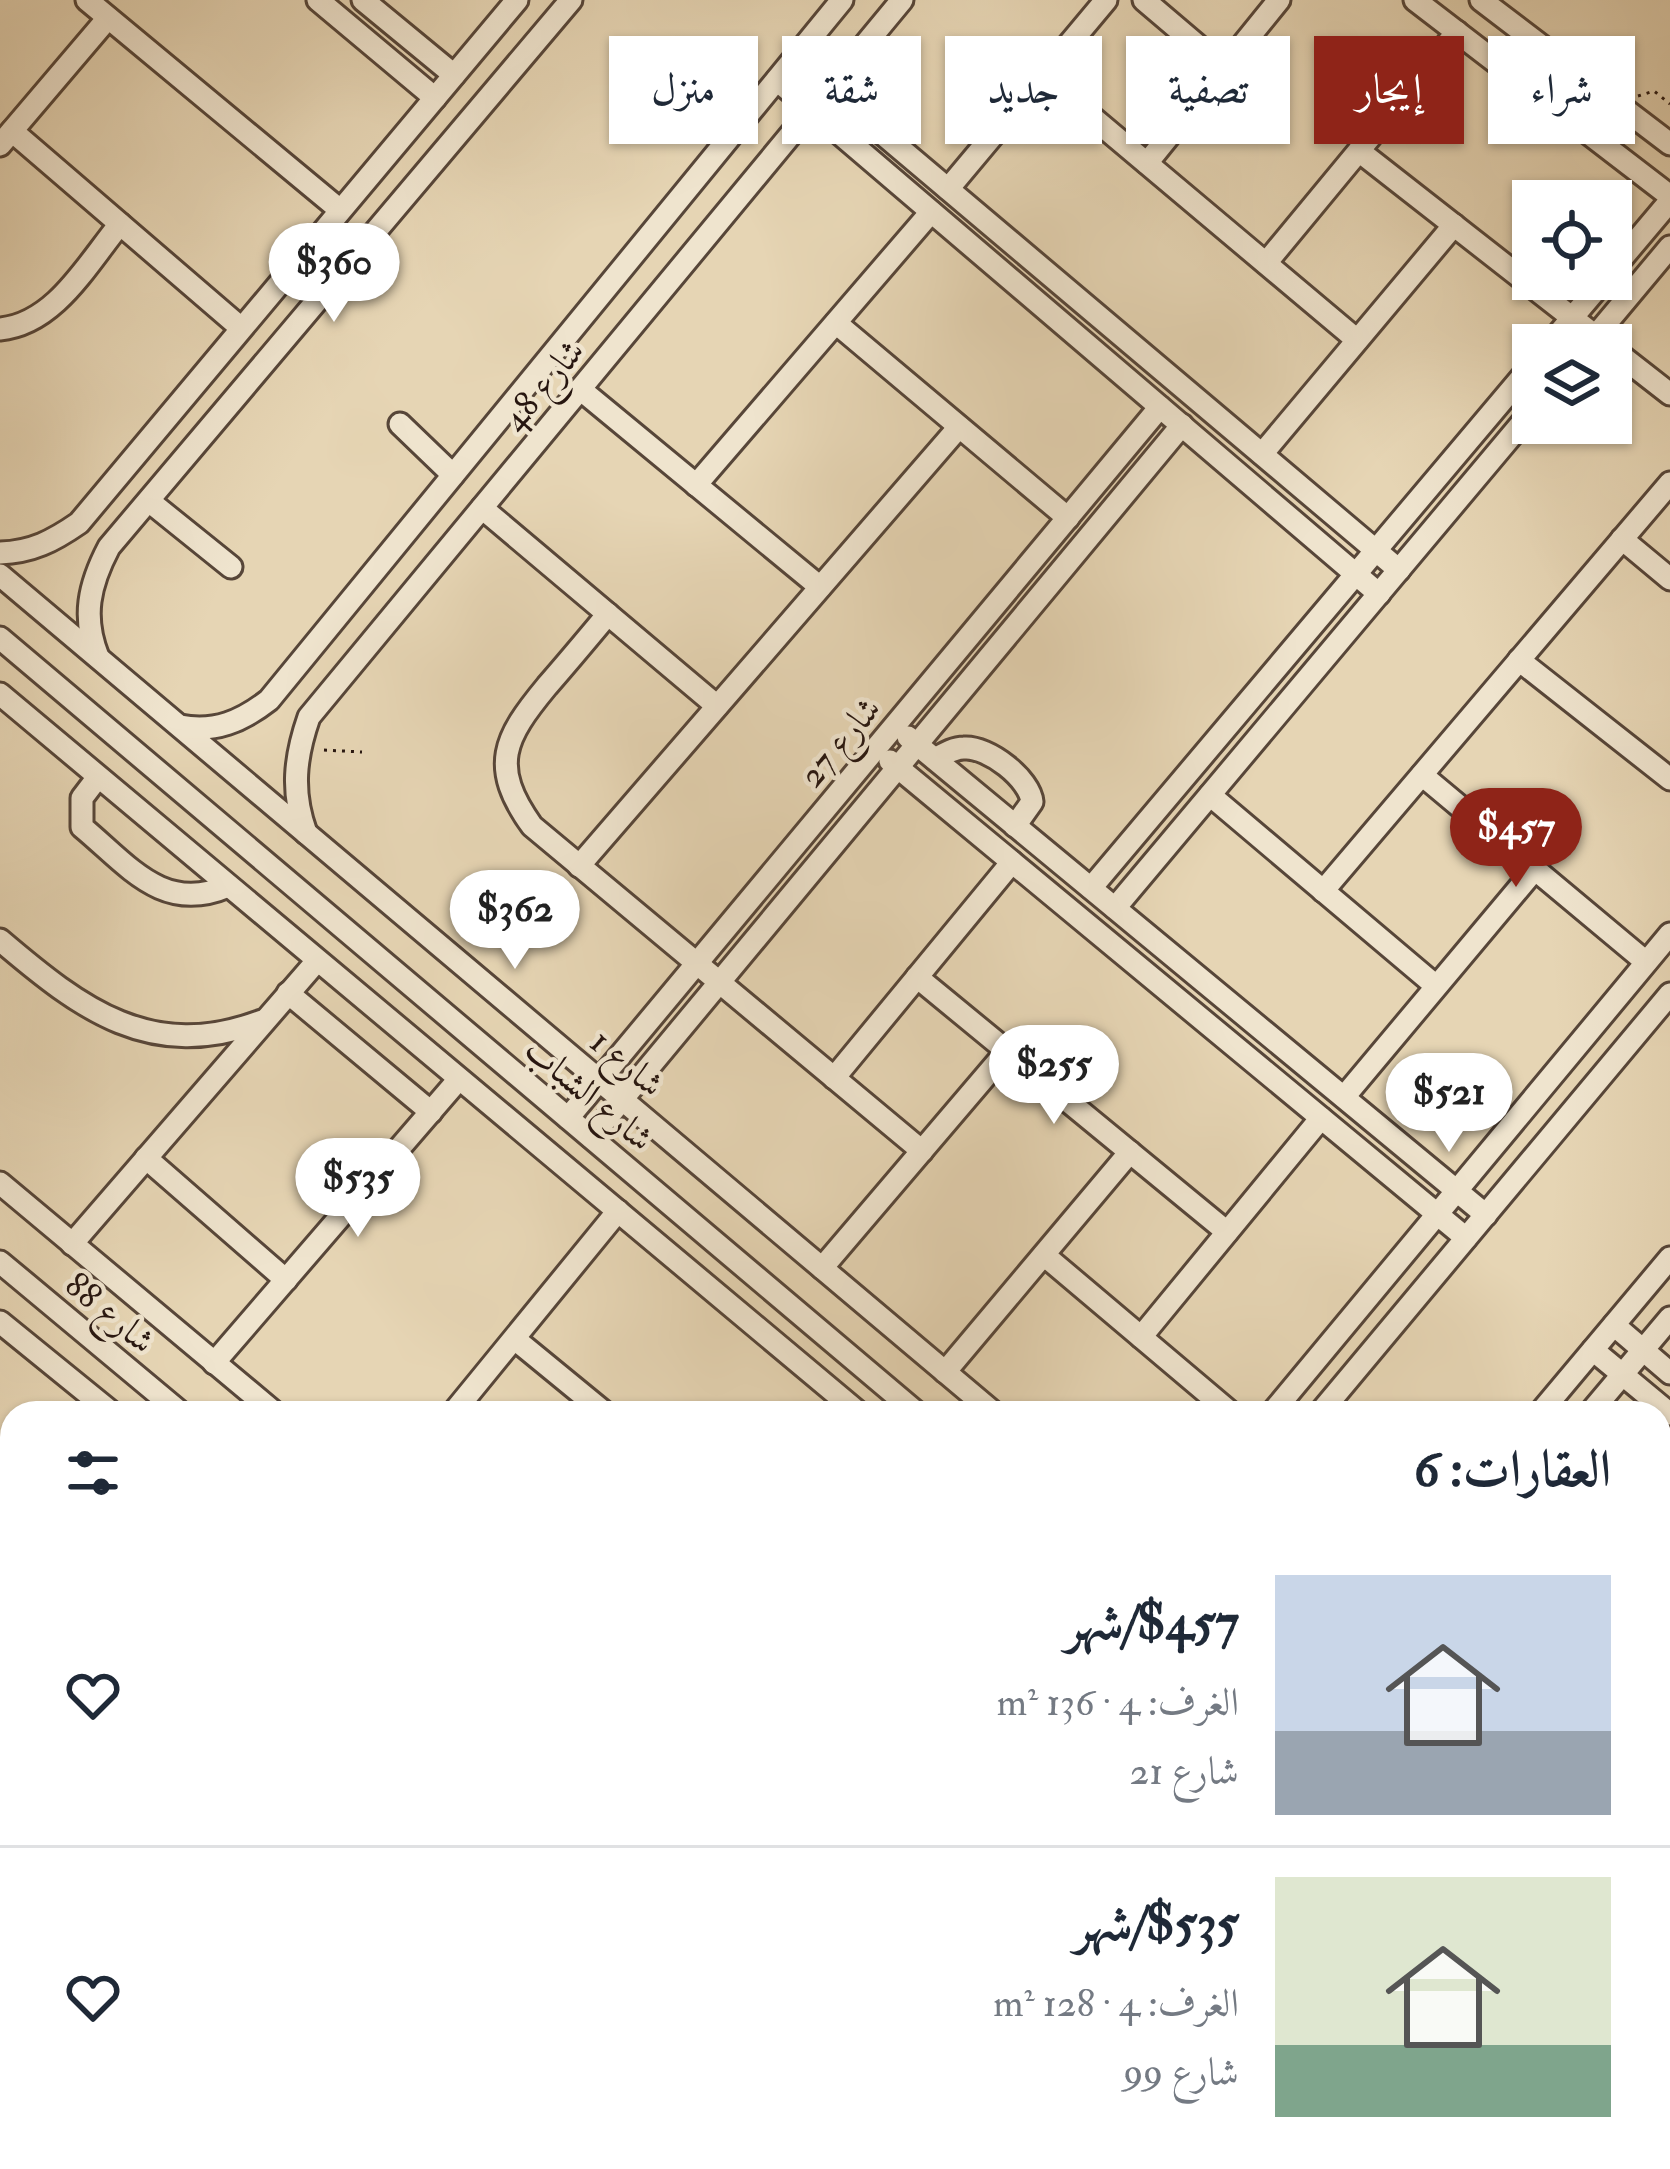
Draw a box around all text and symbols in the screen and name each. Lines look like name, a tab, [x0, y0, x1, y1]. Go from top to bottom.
chip: منزل	[609, 36, 758, 144]
chip: شقة	[782, 36, 921, 144]
chip: جديد	[945, 36, 1102, 144]
chip: تصفية	[1126, 36, 1290, 144]
chip: إيجار	[1314, 36, 1464, 144]
chip: شراء	[1488, 36, 1635, 144]
map controls	[1512, 180, 1632, 444]
button: locate	[1512, 180, 1632, 300]
pin: $360	[263, 223, 405, 325]
text: $360	[296, 237, 372, 286]
button: layers	[1512, 324, 1632, 444]
street label: شارع 48	[492, 330, 600, 445]
street label: شارع 27	[789, 687, 896, 801]
pin: $457	[1445, 788, 1587, 890]
text: $457	[1477, 802, 1555, 851]
pin: $362	[444, 870, 586, 972]
text: $362	[477, 884, 553, 933]
street label: شارع 1	[576, 1019, 673, 1112]
pin: $255	[983, 1025, 1125, 1127]
street label: شارع الشباب	[511, 1027, 663, 1167]
text: $255	[1016, 1039, 1092, 1088]
pin: $521	[1378, 1053, 1520, 1155]
text: $521	[1413, 1067, 1485, 1116]
pin: $535	[287, 1138, 429, 1240]
text: $535	[322, 1152, 394, 1201]
street label: شارع 88	[51, 1263, 164, 1369]
text: العقارات: 6	[1414, 1438, 1611, 1502]
icon: filters	[60, 1440, 126, 1506]
text: $457/شهر	[1065, 1591, 1239, 1655]
icon: home	[1371, 1623, 1515, 1767]
icon: heart	[60, 1662, 126, 1728]
text: الغرف: 4 · 136 m²	[997, 1678, 1239, 1727]
text: شارع 21	[1129, 1747, 1239, 1796]
text: $535/شهر	[1074, 1892, 1239, 1956]
icon: home	[1371, 1925, 1515, 2069]
icon: heart	[60, 1964, 126, 2030]
text: الغرف: 4 · 128 m²	[993, 1979, 1239, 2028]
text: شارع 99	[1123, 2048, 1239, 2097]

